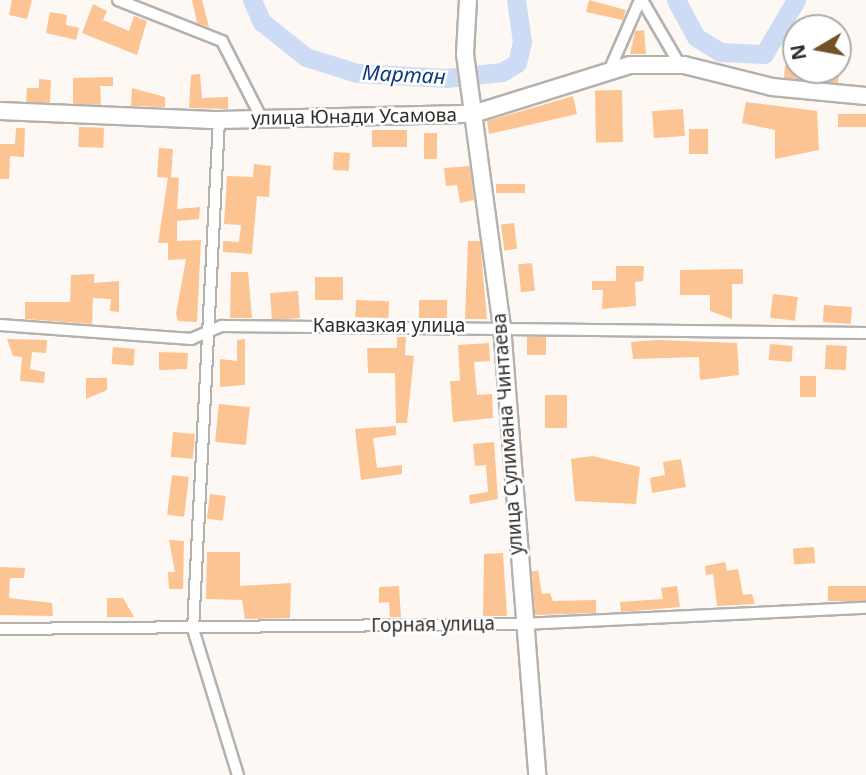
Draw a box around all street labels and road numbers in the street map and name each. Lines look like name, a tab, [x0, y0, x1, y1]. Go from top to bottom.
street label: улица Юнади Усамова	[251, 104, 457, 130]
street label: улица Сулимана Чинтаева	[488, 312, 528, 556]
street label: Кавказкая улица	[313, 315, 465, 337]
street label: Горная улица	[371, 613, 495, 637]

